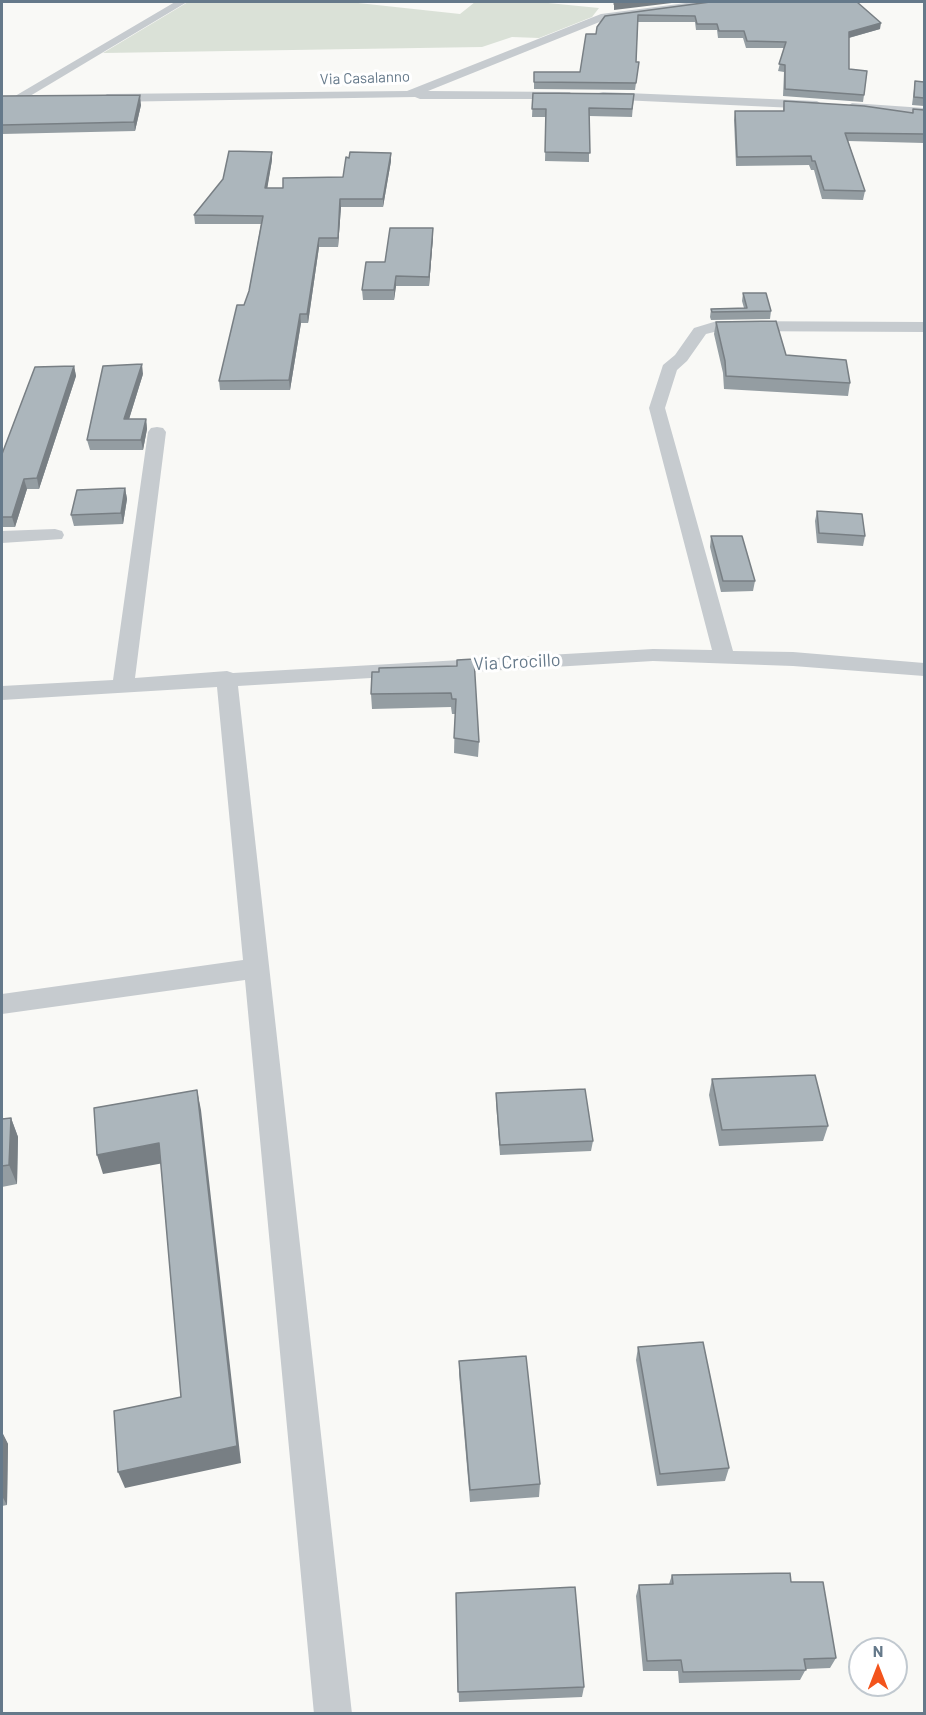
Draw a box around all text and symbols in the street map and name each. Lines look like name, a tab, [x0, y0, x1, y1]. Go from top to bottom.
street label: Via Casalanno	[320, 67, 410, 89]
street label: Via Crocillo	[473, 649, 561, 675]
north arrow	[848, 1637, 908, 1697]
text: N	[873, 1641, 883, 1660]

